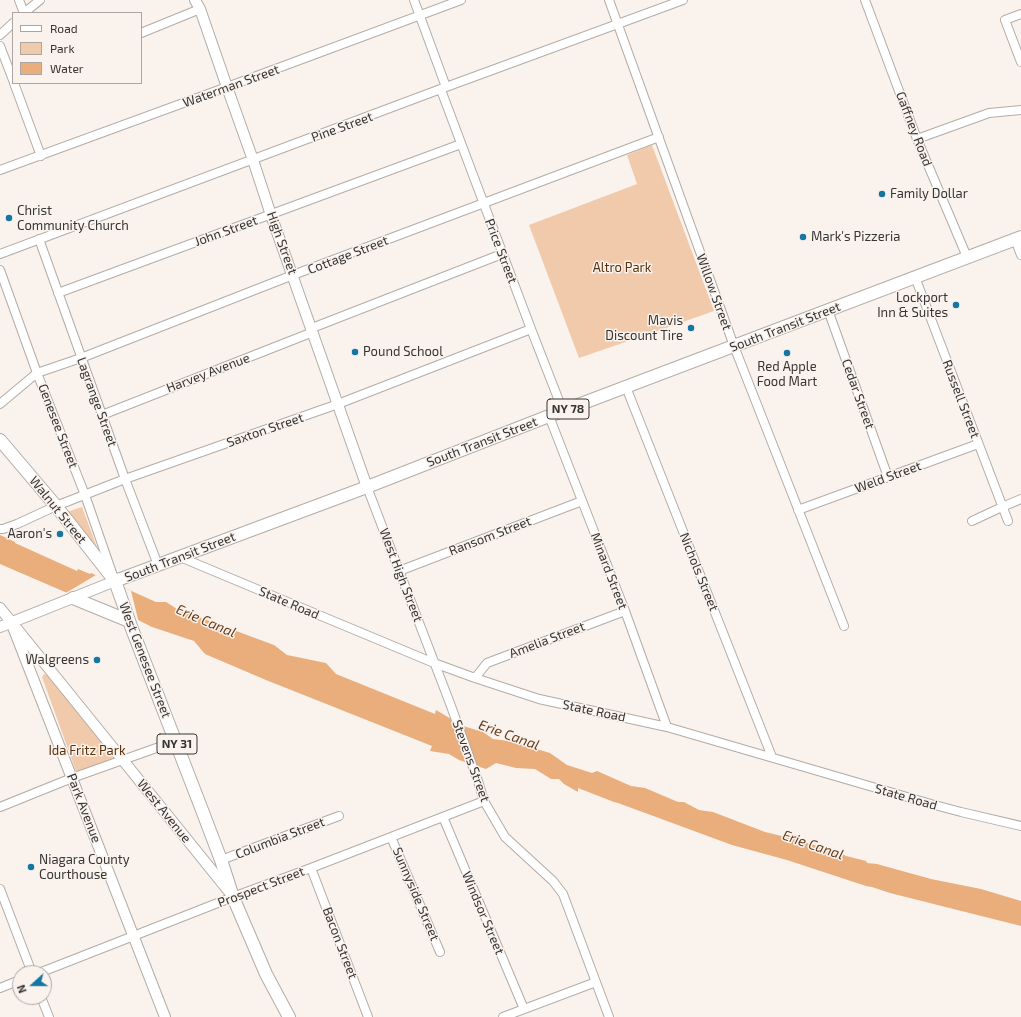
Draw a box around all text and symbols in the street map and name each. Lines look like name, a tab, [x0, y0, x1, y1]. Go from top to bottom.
legend	[12, 12, 142, 84]
text: Road	[50, 21, 78, 35]
text: Park	[50, 41, 75, 55]
text: Water	[50, 61, 84, 75]
street label: Waterman Street	[181, 61, 281, 111]
street label: Gaffney Road	[893, 89, 935, 169]
street label: Pine Street	[309, 109, 375, 145]
place label: Family Dollar	[890, 186, 968, 202]
marker: Family Dollar	[877, 189, 887, 199]
place label: Christ Community Church	[17, 203, 129, 234]
street label: High Street	[263, 209, 301, 277]
street label: John Street	[192, 212, 260, 250]
marker: Christ Community Church	[4, 213, 14, 223]
street label: Price Street	[481, 216, 521, 286]
place label: Mark's Pizzeria	[811, 229, 900, 245]
street label: Cottage Street	[306, 232, 390, 278]
marker: Mark's Pizzeria	[798, 232, 808, 242]
street label: Willow Street	[693, 252, 735, 332]
park label: Altro Park	[593, 260, 651, 276]
place label: Lockport Inn & Suites	[877, 290, 948, 321]
street label: South Transit Street	[727, 299, 843, 355]
marker: Lockport Inn & Suites	[951, 300, 961, 310]
place label: Mavis Discount Tire	[605, 313, 683, 344]
marker: Mavis Discount Tire	[686, 323, 696, 333]
place label: Pound School	[363, 344, 443, 360]
marker: Pound School	[350, 347, 360, 357]
marker: Red Apple Food Mart	[782, 348, 792, 358]
street label: Harvey Avenue	[164, 350, 252, 396]
street label: Lagrange Street	[74, 355, 120, 449]
street label: Cedar Street	[838, 357, 878, 431]
street label: Russell Street	[939, 358, 983, 440]
place label: Red Apple Food Mart	[757, 359, 817, 390]
street label: Genesee Street	[35, 382, 81, 470]
road number: NY 78	[547, 399, 589, 419]
street label: Saxton Street	[225, 410, 305, 450]
street label: South Transit Street	[424, 414, 540, 470]
street label: Weld Street	[853, 458, 923, 496]
street label: Walnut Street	[26, 473, 90, 547]
street label: Ransom Street	[447, 513, 533, 559]
place label: Aaron's	[8, 526, 52, 542]
street label: West High Street	[376, 526, 426, 624]
marker: Aaron's	[55, 529, 65, 539]
street label: South Transit Street	[122, 529, 238, 585]
street label: Minard Street	[587, 530, 631, 612]
street label: Nichols Street	[676, 531, 722, 613]
street label: State Road	[256, 583, 322, 623]
street label: West Genesee Street	[116, 600, 174, 720]
water label: Erie Canal	[173, 601, 239, 641]
street label: Amelia Street	[507, 618, 587, 662]
place label: Walgreens	[25, 652, 89, 668]
marker: Walgreens	[92, 655, 102, 665]
street label: State Road	[561, 697, 627, 725]
water label: Erie Canal	[476, 716, 542, 754]
street label: Stevens Street	[449, 718, 493, 804]
road number: NY 31	[157, 734, 197, 754]
park label: Ida Fritz Park	[48, 743, 126, 759]
street label: Park Avenue	[64, 771, 104, 845]
street label: West Avenue	[134, 776, 194, 846]
street label: State Road	[873, 781, 939, 813]
street label: Columbia Street	[233, 814, 327, 862]
water label: Erie Canal	[780, 827, 846, 863]
street label: Sunnyside Street	[389, 845, 443, 943]
place label: Niagara County Courthouse	[39, 852, 130, 883]
marker: Niagara County Courthouse	[26, 862, 36, 872]
street label: Prospect Street	[215, 863, 307, 911]
street label: Windsor Street	[458, 869, 508, 957]
street label: Bacon Street	[319, 905, 361, 981]
north arrow	[12, 965, 52, 1005]
text: N	[14, 983, 29, 995]

